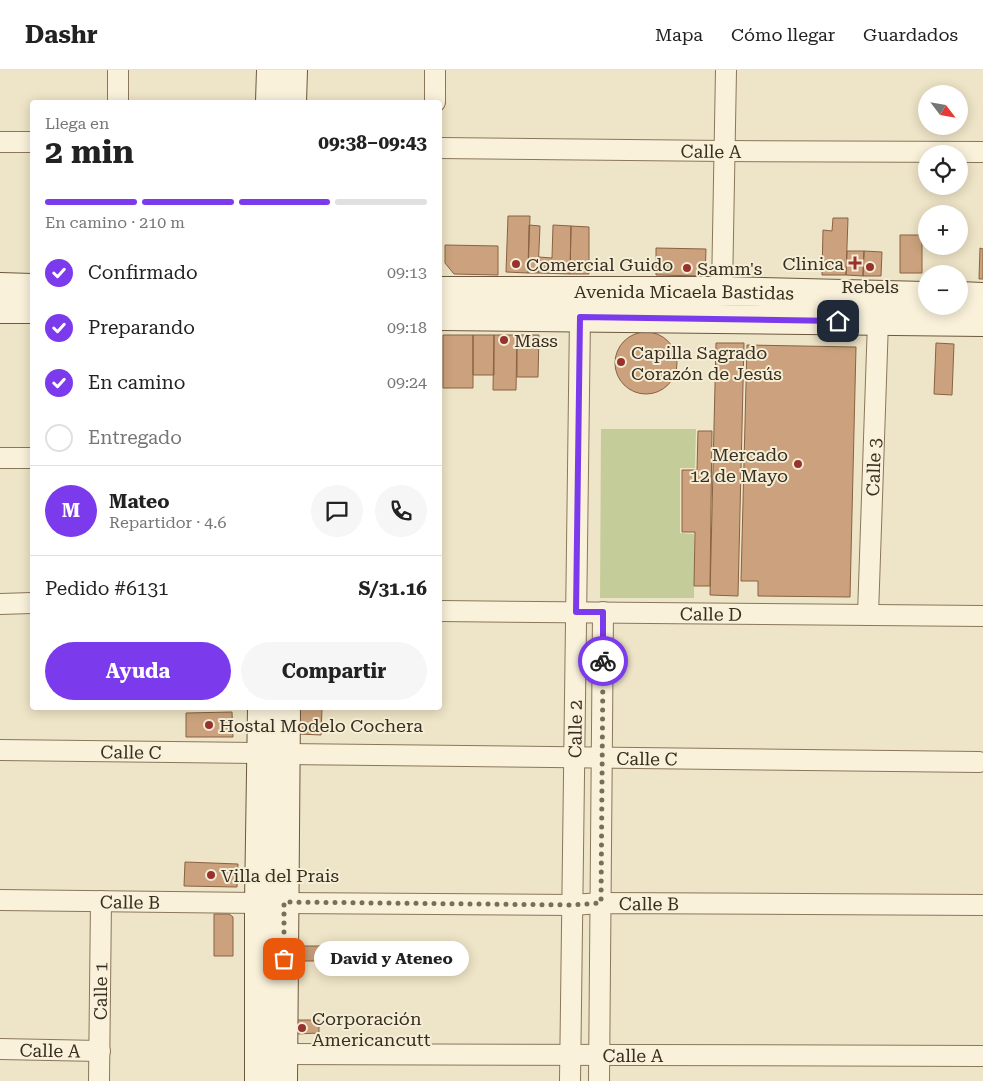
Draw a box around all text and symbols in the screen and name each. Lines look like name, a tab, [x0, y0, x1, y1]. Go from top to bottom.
text: Dashr	[25, 21, 98, 49]
text: Mapa	[655, 24, 703, 45]
text: Cómo llegar	[731, 24, 835, 45]
text: Guardados	[863, 24, 958, 45]
north arrow	[918, 85, 968, 135]
map controls	[918, 85, 968, 315]
text: Llega en	[45, 114, 109, 133]
text: 09:38–09:43	[318, 131, 427, 154]
text: 2 min	[45, 133, 134, 171]
street label: Calle A	[680, 140, 742, 162]
button: locate	[918, 145, 968, 195]
button: +	[918, 205, 968, 255]
text: En camino · 210 m	[45, 213, 185, 232]
place label: Clinica	[783, 253, 844, 274]
place label: Comercial Guido	[526, 254, 673, 275]
marker: Clinica	[848, 256, 862, 270]
marker: Comercial Guido	[510, 258, 522, 270]
place label: Samm's	[697, 258, 762, 279]
icon: check	[45, 259, 73, 287]
text: Confirmado	[88, 261, 198, 284]
marker: Rebels	[864, 261, 876, 273]
marker: Samm's	[681, 262, 693, 274]
text: 09:13	[387, 263, 427, 282]
button: −	[918, 265, 968, 315]
place label: Rebels	[841, 276, 899, 297]
street label: Avenida Micaela Bastidas	[574, 280, 794, 303]
pin	[817, 300, 859, 342]
icon: home	[824, 307, 852, 335]
icon: check	[45, 314, 73, 342]
text: Preparando	[88, 316, 195, 339]
text: 09:18	[387, 318, 427, 337]
place label: Mass	[514, 330, 558, 351]
marker: Mass	[498, 334, 510, 346]
place label: Capilla Sagrado Corazón de Jesús	[631, 342, 782, 384]
marker: Capilla Sagrado Corazón de Jesús	[615, 356, 627, 368]
icon: check	[45, 369, 73, 397]
text: En camino	[88, 371, 185, 394]
text: 09:24	[387, 373, 427, 392]
text: Entregado	[88, 426, 182, 449]
street label: Calle 3	[862, 438, 885, 497]
place label: Mercado 12 de Mayo	[690, 444, 788, 486]
marker: Mercado 12 de Mayo	[792, 458, 804, 470]
button: chat	[311, 485, 363, 537]
button: phone	[375, 485, 427, 537]
text: Mateo	[109, 490, 169, 513]
text: M	[62, 499, 80, 522]
text: Repartidor · 4.6	[109, 513, 226, 532]
text: Pedido #6131	[45, 577, 169, 600]
text: S/31.16	[359, 577, 427, 600]
street label: Calle D	[680, 603, 742, 624]
courier	[578, 636, 628, 686]
button: Ayuda	[45, 642, 231, 700]
button: Compartir	[241, 642, 427, 700]
icon: bike	[589, 647, 617, 675]
street label: Calle 2	[564, 700, 585, 758]
place label: Hostal Modelo Cochera	[219, 715, 423, 736]
marker: Hostal Modelo Cochera	[203, 719, 215, 731]
street label: Calle C	[100, 741, 162, 762]
street label: Calle C	[616, 747, 678, 769]
place label: Villa del Prais	[221, 865, 339, 886]
marker: Villa del Prais	[205, 869, 217, 881]
street label: Calle B	[100, 891, 160, 912]
street label: Calle B	[619, 893, 679, 914]
pin	[263, 938, 305, 980]
callout: David y Ateneo	[314, 942, 469, 976]
icon: bag	[270, 945, 298, 973]
text: David y Ateneo	[330, 949, 453, 968]
street label: Calle 1	[89, 962, 111, 1020]
place label: Corporación Americancutt	[312, 1008, 431, 1050]
marker: Corporación Americancutt	[296, 1022, 308, 1034]
street label: Calle A	[19, 1039, 81, 1061]
street label: Calle A	[603, 1044, 664, 1066]

